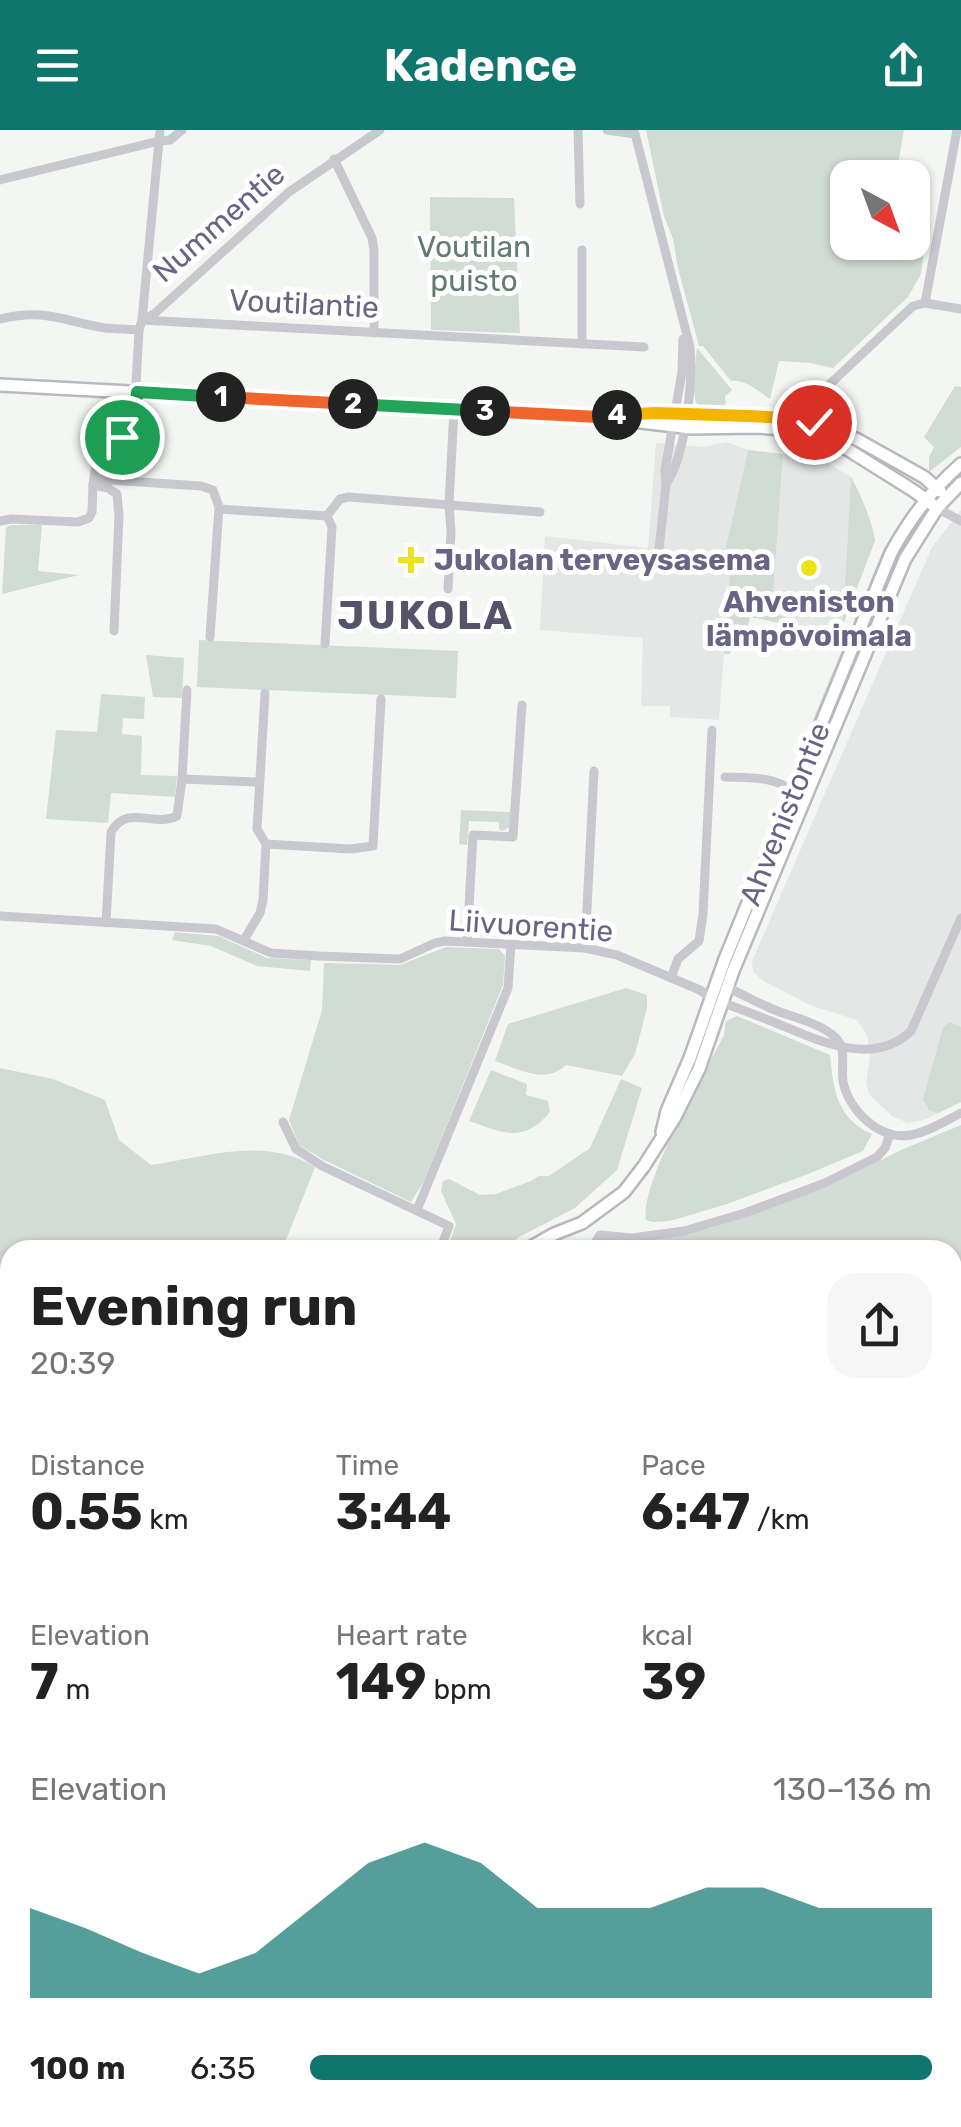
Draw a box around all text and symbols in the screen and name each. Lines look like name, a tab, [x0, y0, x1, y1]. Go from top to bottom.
icon: menu	[30, 38, 85, 93]
icon: share	[876, 38, 931, 93]
text: Kadence	[384, 39, 577, 92]
street label: Nummentie	[146, 156, 292, 290]
north arrow	[830, 160, 930, 260]
map controls	[830, 160, 930, 260]
park label: Voutilan puisto	[417, 229, 531, 299]
street label: Voutilantie	[228, 282, 380, 326]
pin: 1	[196, 372, 246, 422]
pin: 2	[328, 379, 378, 429]
text: 1	[214, 380, 228, 413]
pin	[772, 380, 857, 465]
pin: 3	[460, 386, 510, 436]
text: 2	[344, 387, 362, 420]
pin: 4	[592, 390, 642, 440]
text: 3	[476, 394, 494, 427]
pin	[80, 395, 165, 480]
icon: check	[787, 395, 842, 450]
text: 4	[607, 398, 627, 431]
icon: arrive	[95, 410, 150, 465]
place label: Jukolan terveysasema	[434, 542, 771, 578]
marker: Jukolan terveysasema	[398, 547, 424, 573]
marker: Ahveniston lämpövoimala	[798, 557, 820, 579]
place label: Ahveniston lämpövoimala	[706, 584, 912, 654]
district label: JUKOLA	[338, 592, 514, 639]
street label: Ahvenistontie	[732, 717, 838, 911]
street label: Liivuorentie	[447, 902, 615, 950]
button: share	[827, 1273, 932, 1378]
text: Evening run	[30, 1274, 358, 1339]
text: 20:39	[30, 1344, 116, 1382]
text: Distance	[30, 1449, 145, 1482]
text: Time	[336, 1449, 399, 1482]
text: Pace	[641, 1449, 706, 1482]
text: 0.55	[30, 1482, 142, 1542]
text: 3:44	[336, 1482, 452, 1542]
text: 6:47	[641, 1482, 750, 1542]
text: km	[142, 1503, 189, 1536]
text: /km	[750, 1503, 810, 1536]
text: Elevation	[30, 1619, 150, 1652]
text: Heart rate	[336, 1619, 468, 1652]
text: kcal	[641, 1619, 693, 1652]
text: 7	[30, 1652, 59, 1712]
text: 149	[336, 1652, 427, 1712]
text: 39	[641, 1652, 706, 1712]
text: m	[59, 1673, 90, 1706]
text: bpm	[427, 1673, 492, 1706]
text: Elevation	[30, 1770, 167, 1808]
text: 130–136 m	[773, 1770, 932, 1808]
text: 100 m	[30, 2049, 126, 2087]
text: 6:35	[190, 2049, 256, 2087]

